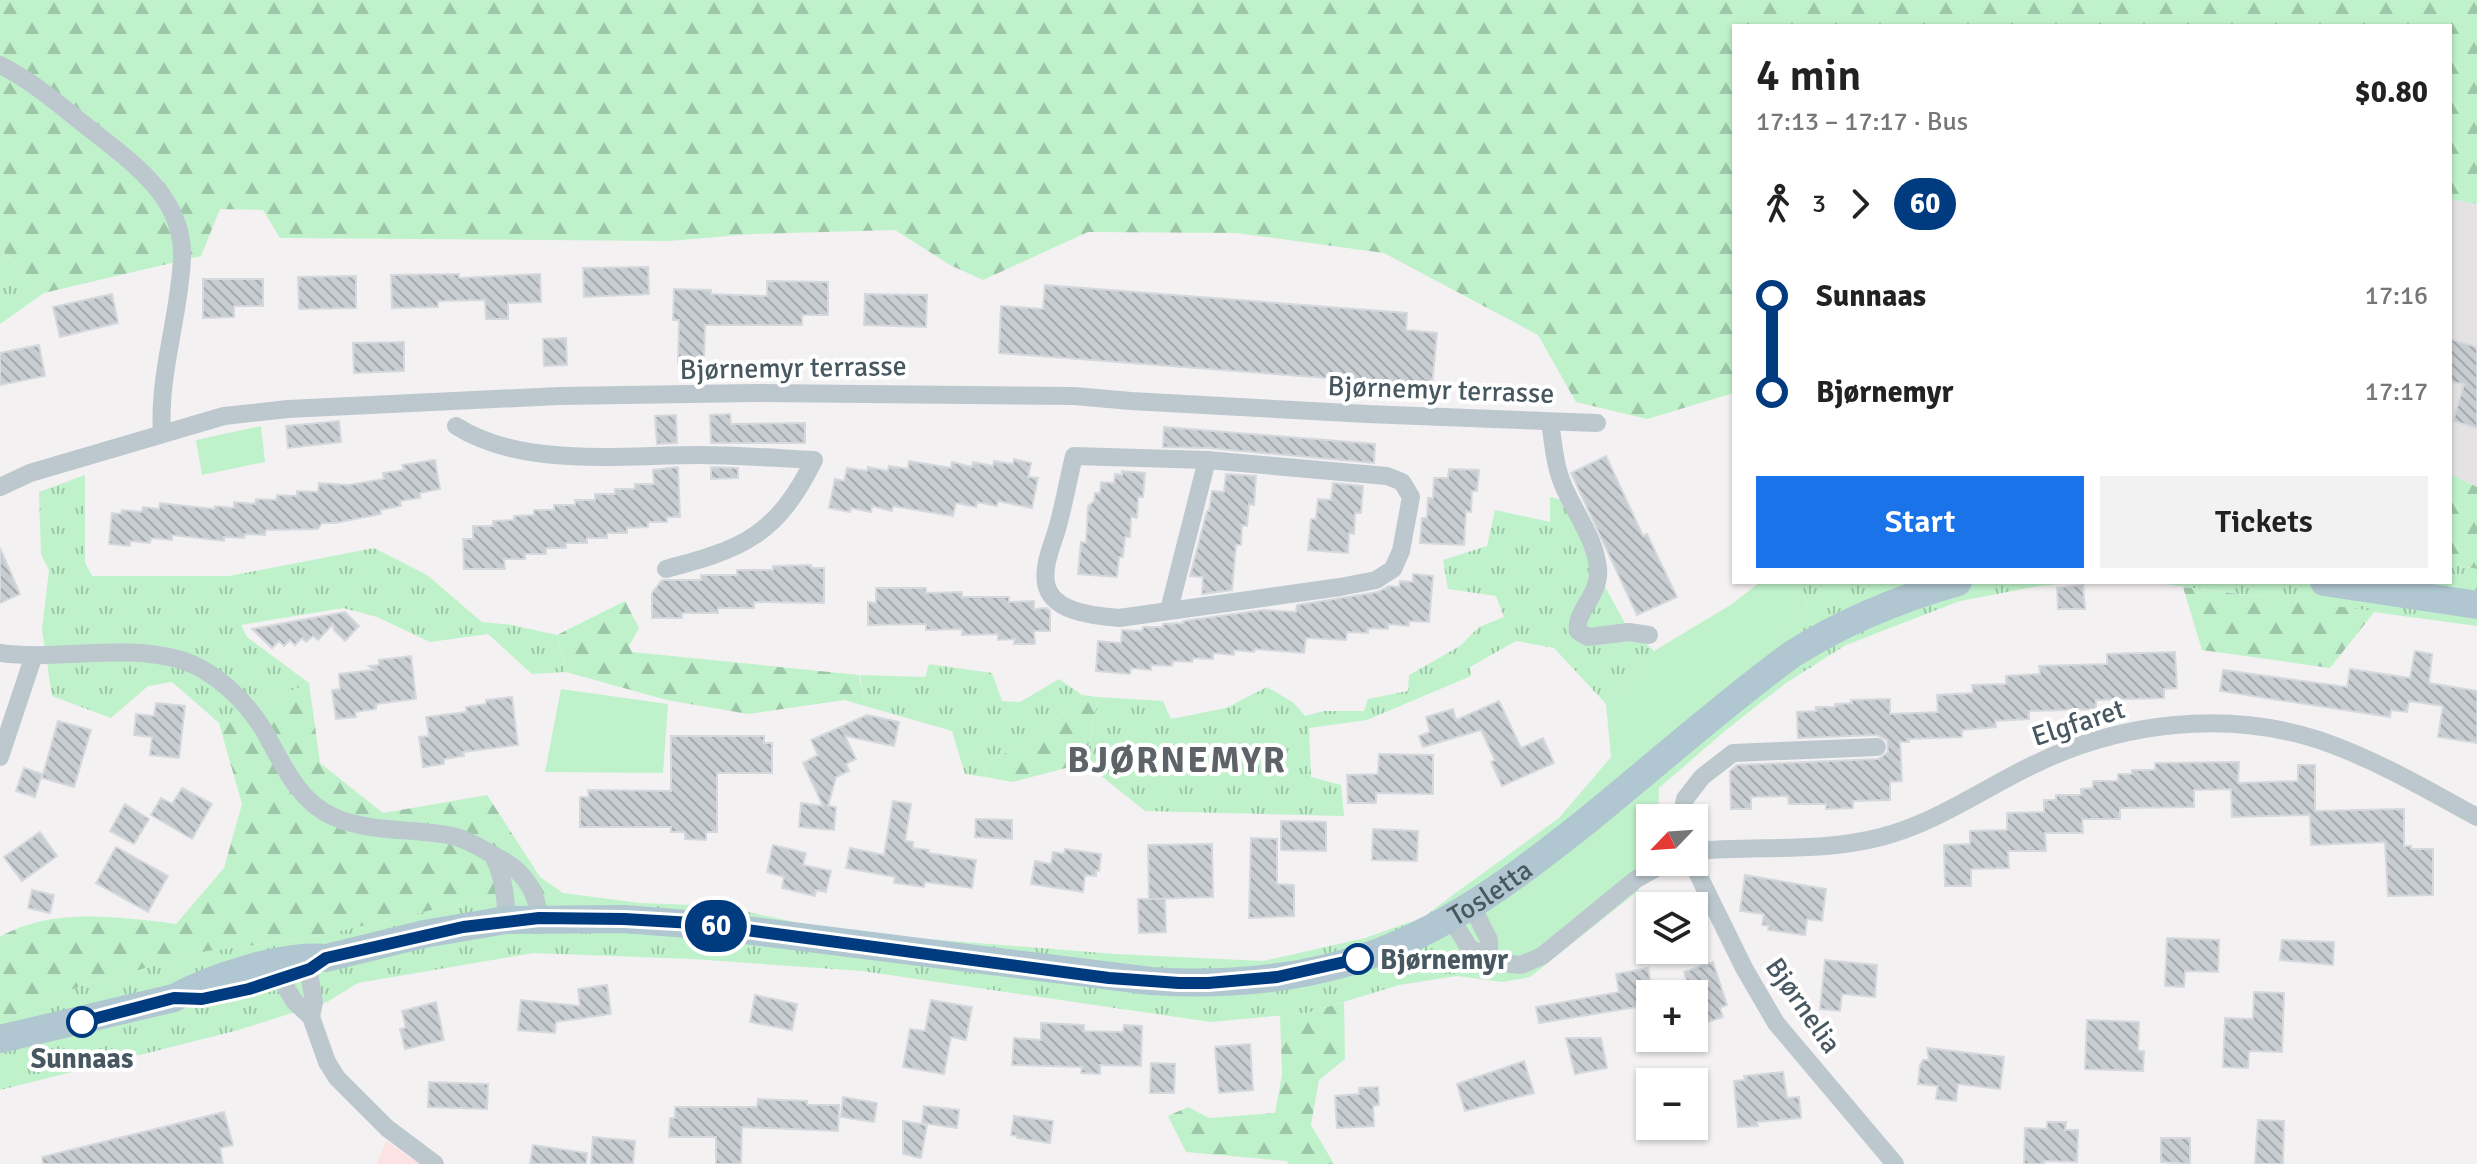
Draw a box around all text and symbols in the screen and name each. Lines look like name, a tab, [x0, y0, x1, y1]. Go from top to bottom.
text: 4 min	[1756, 49, 1861, 103]
text: $0.80	[2355, 74, 2428, 111]
text: 17:13 – 17:17 · Bus	[1756, 106, 1968, 138]
icon: walk	[1756, 182, 1800, 226]
icon: forward	[1838, 182, 1882, 226]
text: 60	[1910, 187, 1940, 221]
text: 3	[1812, 188, 1826, 220]
text: Sunnaas	[1816, 278, 1926, 315]
text: 17:16	[2365, 280, 2428, 312]
street label: Bjørnemyr terrasse	[679, 349, 907, 387]
street label: Bjørnemyr terrasse	[1327, 369, 1555, 411]
text: Bjørnemyr	[1816, 374, 1953, 411]
text: 17:17	[2365, 376, 2428, 408]
button: Start	[1756, 476, 2084, 568]
button: Tickets	[2100, 476, 2428, 568]
street label: Elgfaret	[2027, 692, 2129, 754]
district label: BJØRNEMYR	[1067, 738, 1287, 783]
north arrow	[1636, 804, 1708, 876]
map controls	[1636, 804, 1708, 1140]
street label: Tosletta	[1442, 853, 1539, 933]
button: layers	[1636, 892, 1708, 964]
line badge: 60	[680, 900, 752, 952]
text: 60	[701, 909, 731, 943]
place label: Bjørnemyr	[1380, 943, 1509, 977]
marker: Bjørnemyr	[1343, 944, 1373, 974]
street label: Bjørnelia	[1758, 951, 1848, 1060]
button: +	[1636, 980, 1708, 1052]
marker: Sunnaas	[67, 1007, 97, 1037]
place label: Sunnaas	[31, 1042, 133, 1076]
button: −	[1636, 1068, 1708, 1140]

